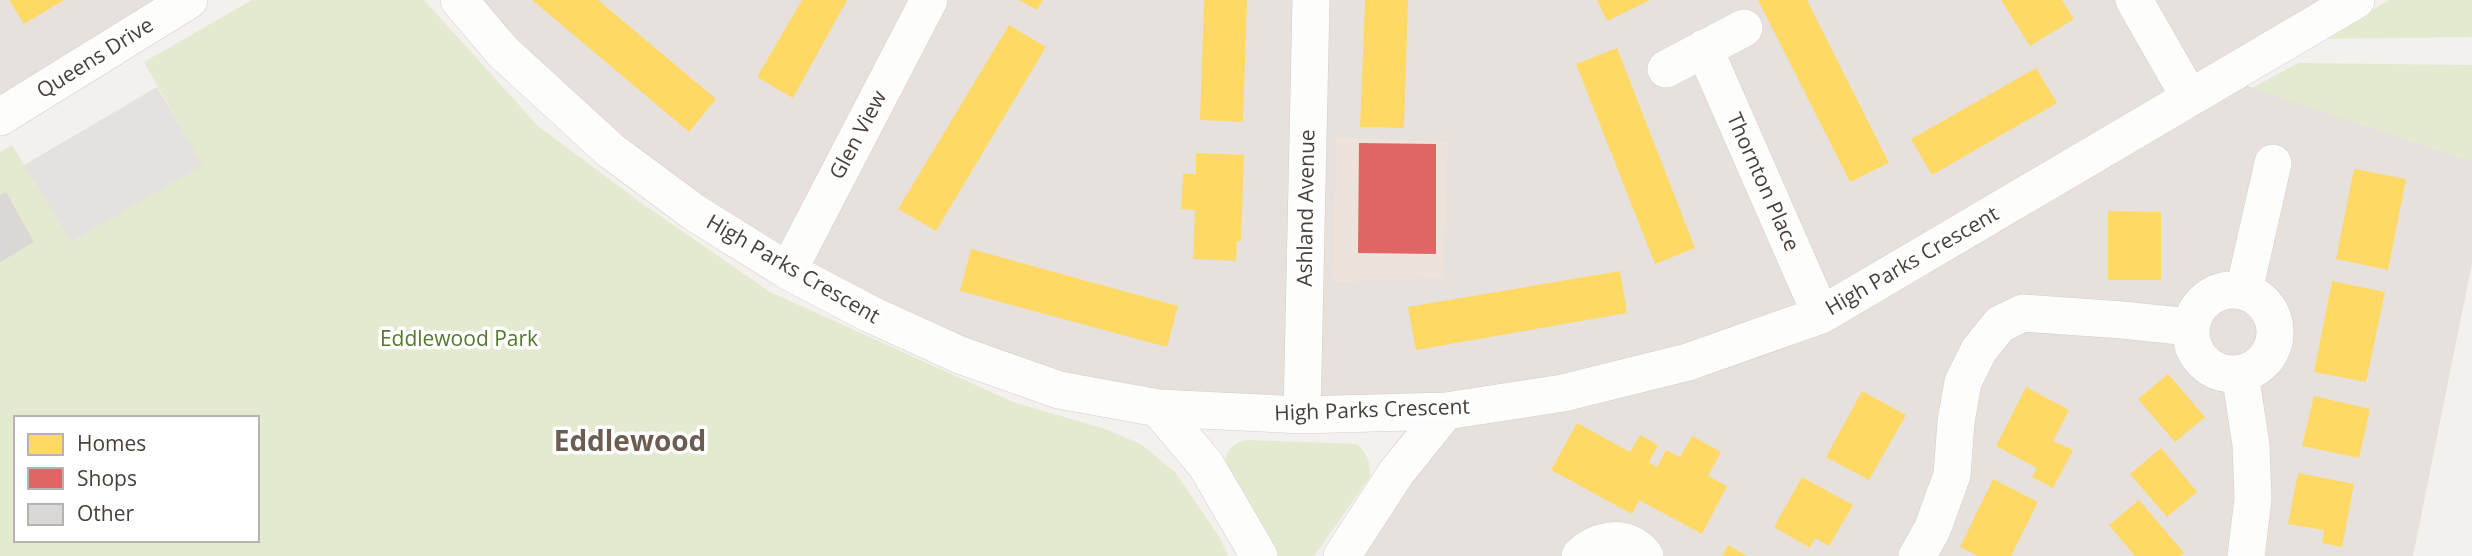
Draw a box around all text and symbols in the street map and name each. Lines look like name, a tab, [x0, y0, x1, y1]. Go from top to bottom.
street label: Queens Drive	[31, 10, 158, 104]
street label: Glen View	[822, 85, 892, 184]
street label: Thornton Place	[1721, 108, 1807, 255]
street label: Ashland Avenue	[1290, 129, 1320, 287]
street label: High Parks Crescent	[1820, 199, 2003, 321]
street label: High Parks Crescent	[702, 207, 885, 329]
park label: Eddlewood Park	[380, 324, 538, 352]
street label: High Parks Crescent	[1274, 392, 1470, 426]
legend	[14, 416, 259, 542]
district label: Eddlewood	[554, 421, 706, 459]
text: Homes	[77, 429, 146, 457]
text: Shops	[77, 464, 137, 492]
text: Other	[77, 499, 134, 527]

